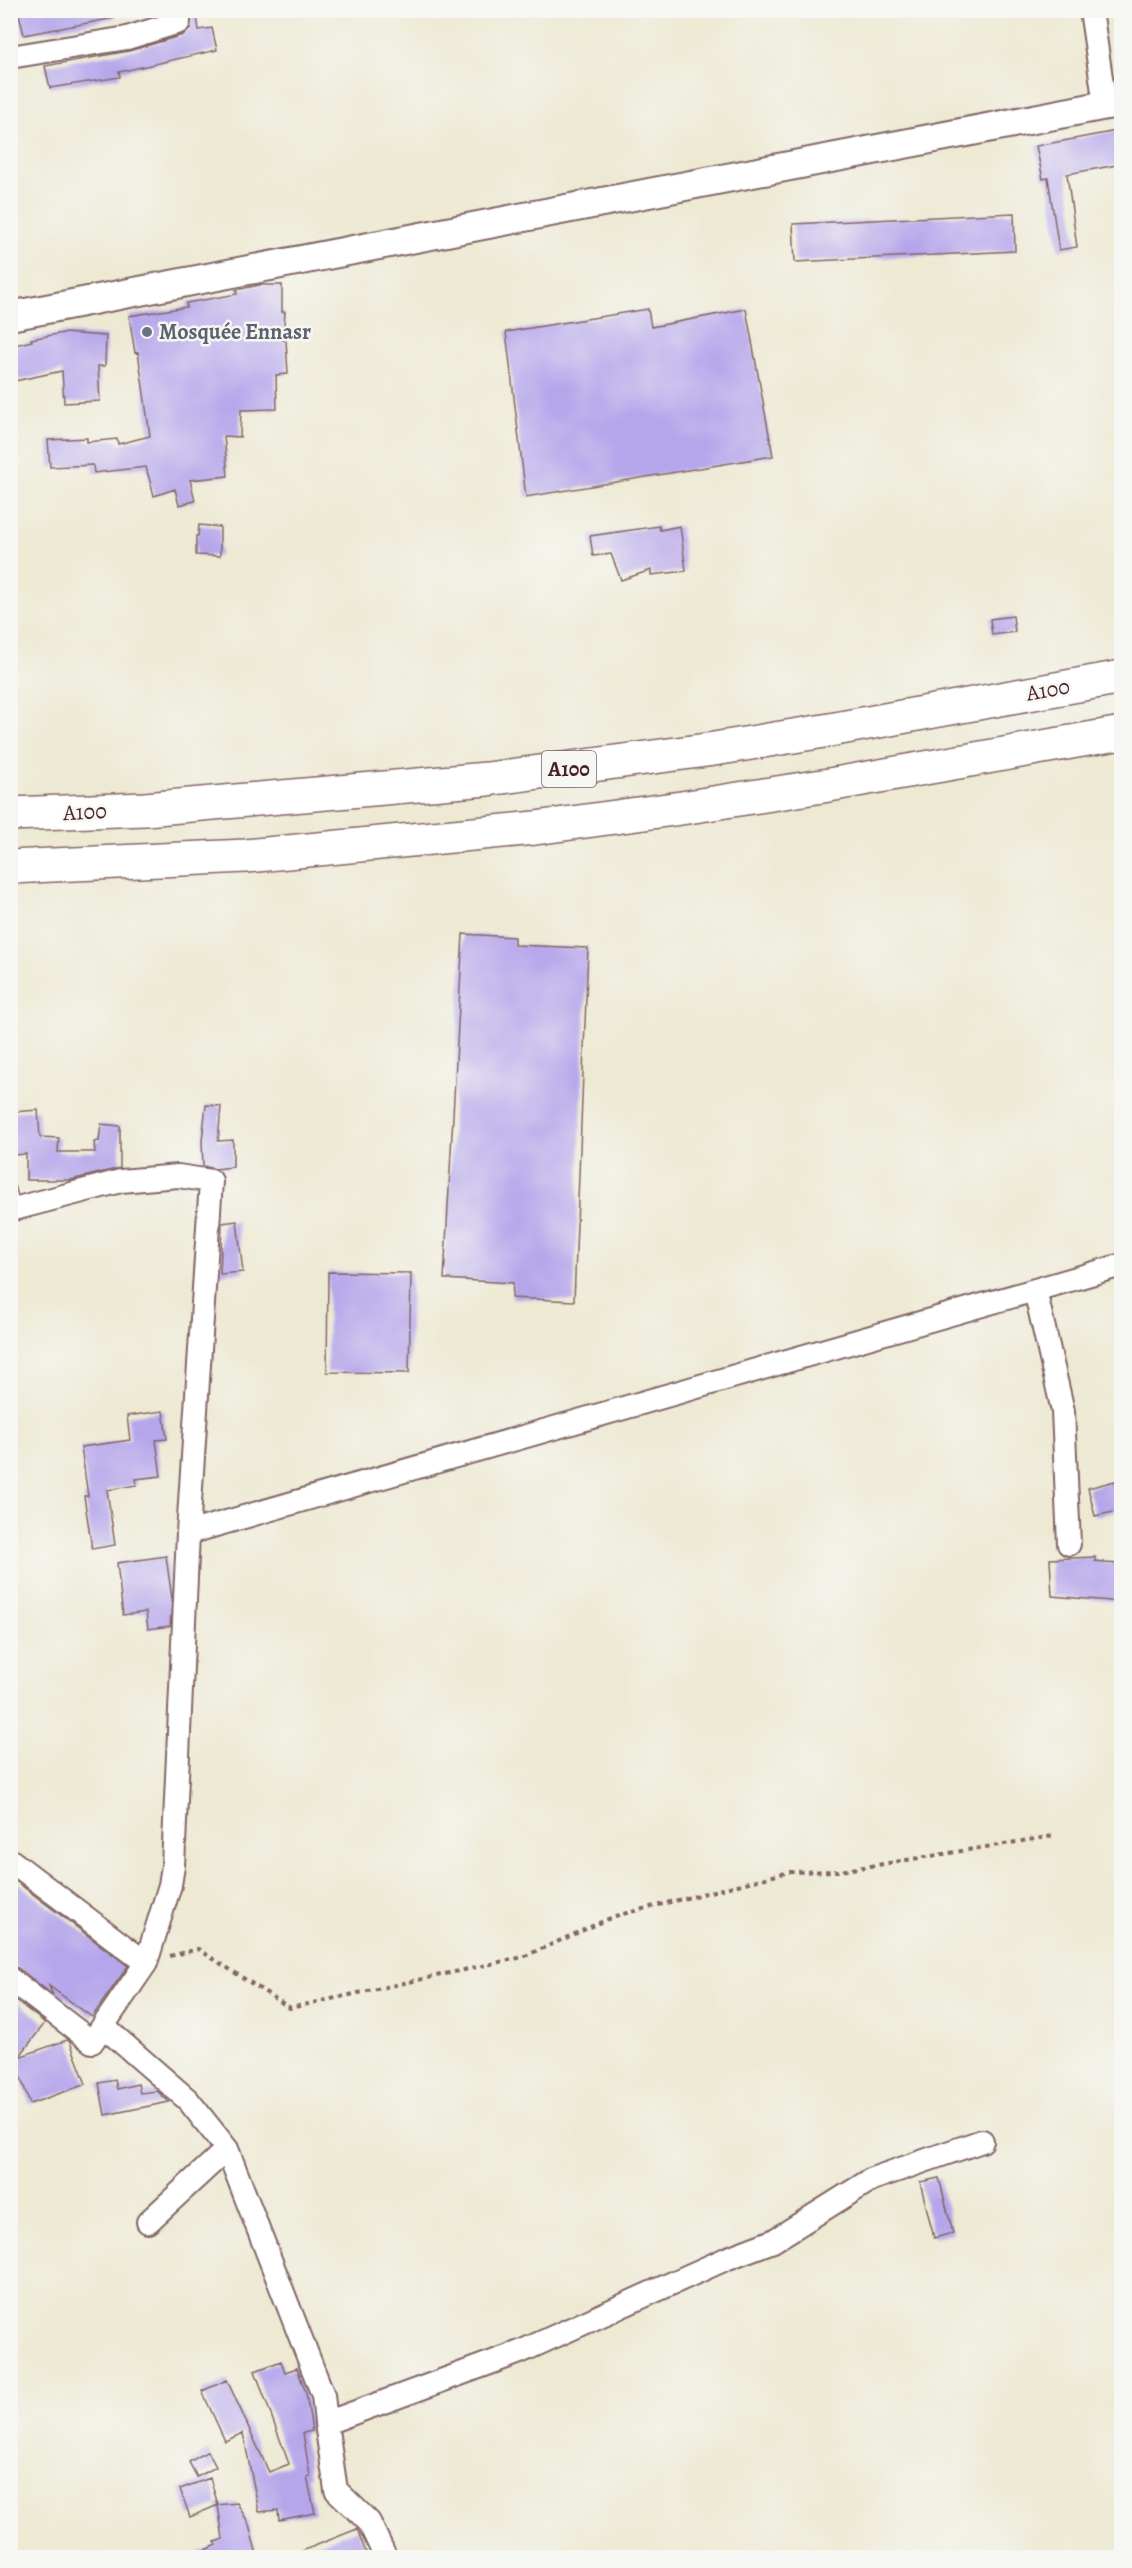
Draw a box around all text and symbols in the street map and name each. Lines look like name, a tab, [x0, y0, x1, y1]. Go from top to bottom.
place label: Mosquée Ennasr	[159, 317, 311, 347]
marker: Mosquée Ennasr	[140, 325, 154, 339]
street label: A100	[1023, 671, 1072, 709]
road number: A100	[542, 751, 596, 787]
street label: A100	[61, 796, 108, 828]

